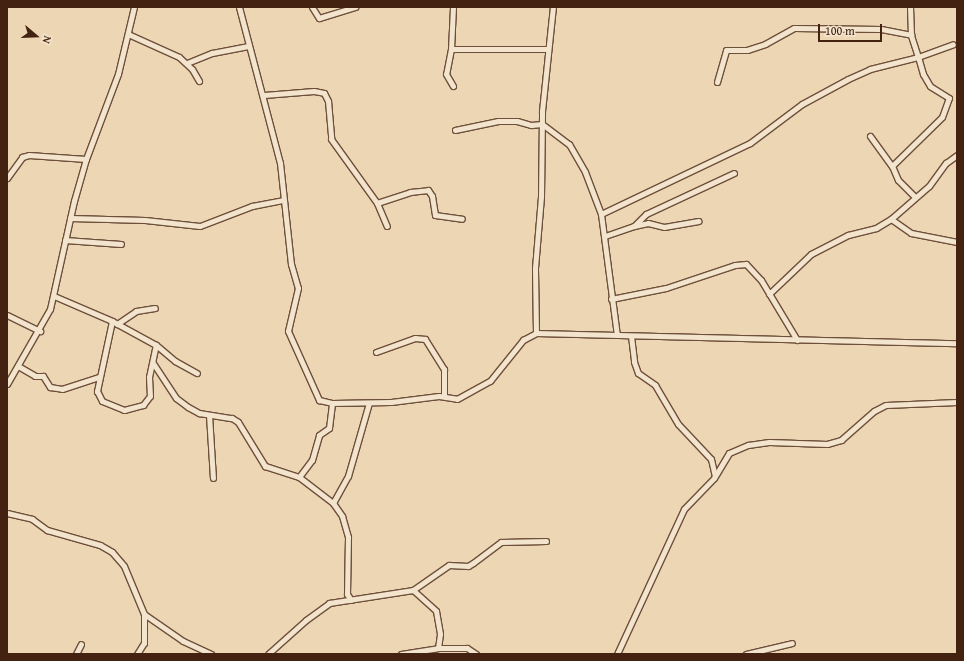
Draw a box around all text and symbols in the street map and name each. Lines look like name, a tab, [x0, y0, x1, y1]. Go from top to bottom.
north arrow	[16, 16, 56, 56]
scale bar	[820, 16, 884, 42]
text: 100 m	[825, 22, 855, 39]
text: N	[39, 34, 56, 46]

